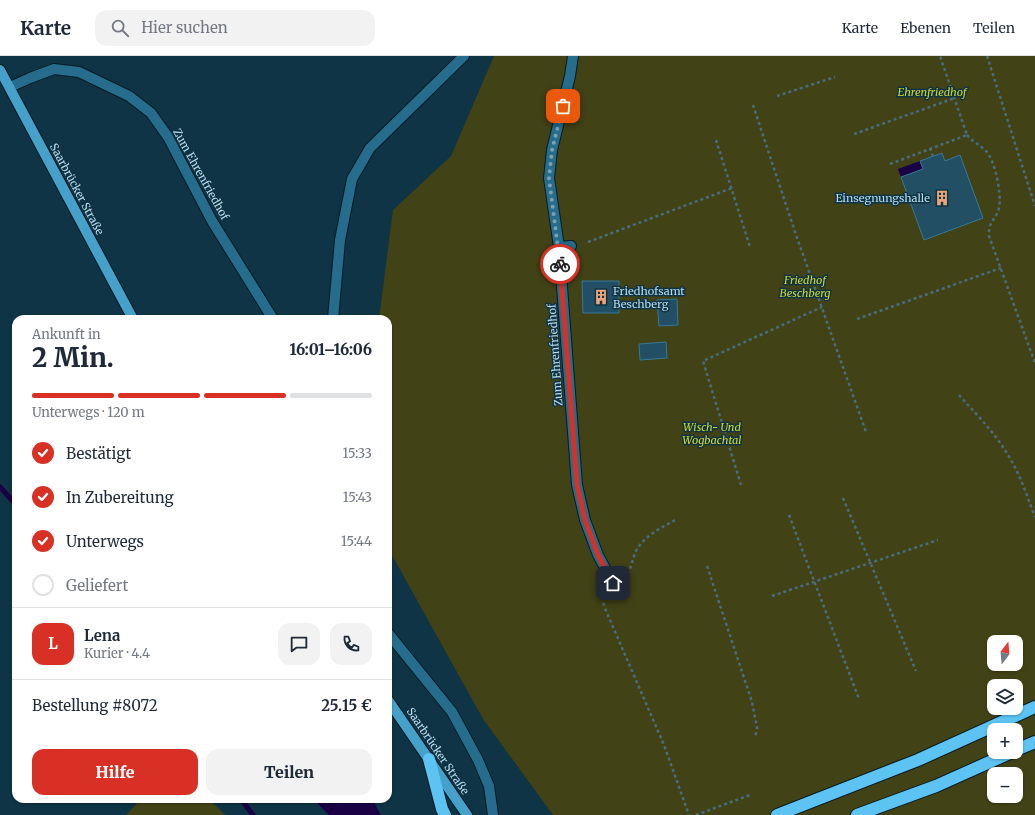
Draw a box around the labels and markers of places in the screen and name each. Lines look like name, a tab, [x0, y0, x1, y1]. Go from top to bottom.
pin	[546, 89, 580, 123]
building icon: Einsegnungshalle	[933, 189, 951, 207]
place label: Einsegnungshalle	[835, 191, 930, 205]
place label: Friedhofsamt Beschberg	[613, 284, 685, 311]
building icon: Friedhofsamt Beschberg	[592, 288, 610, 306]
pin	[596, 566, 630, 600]

